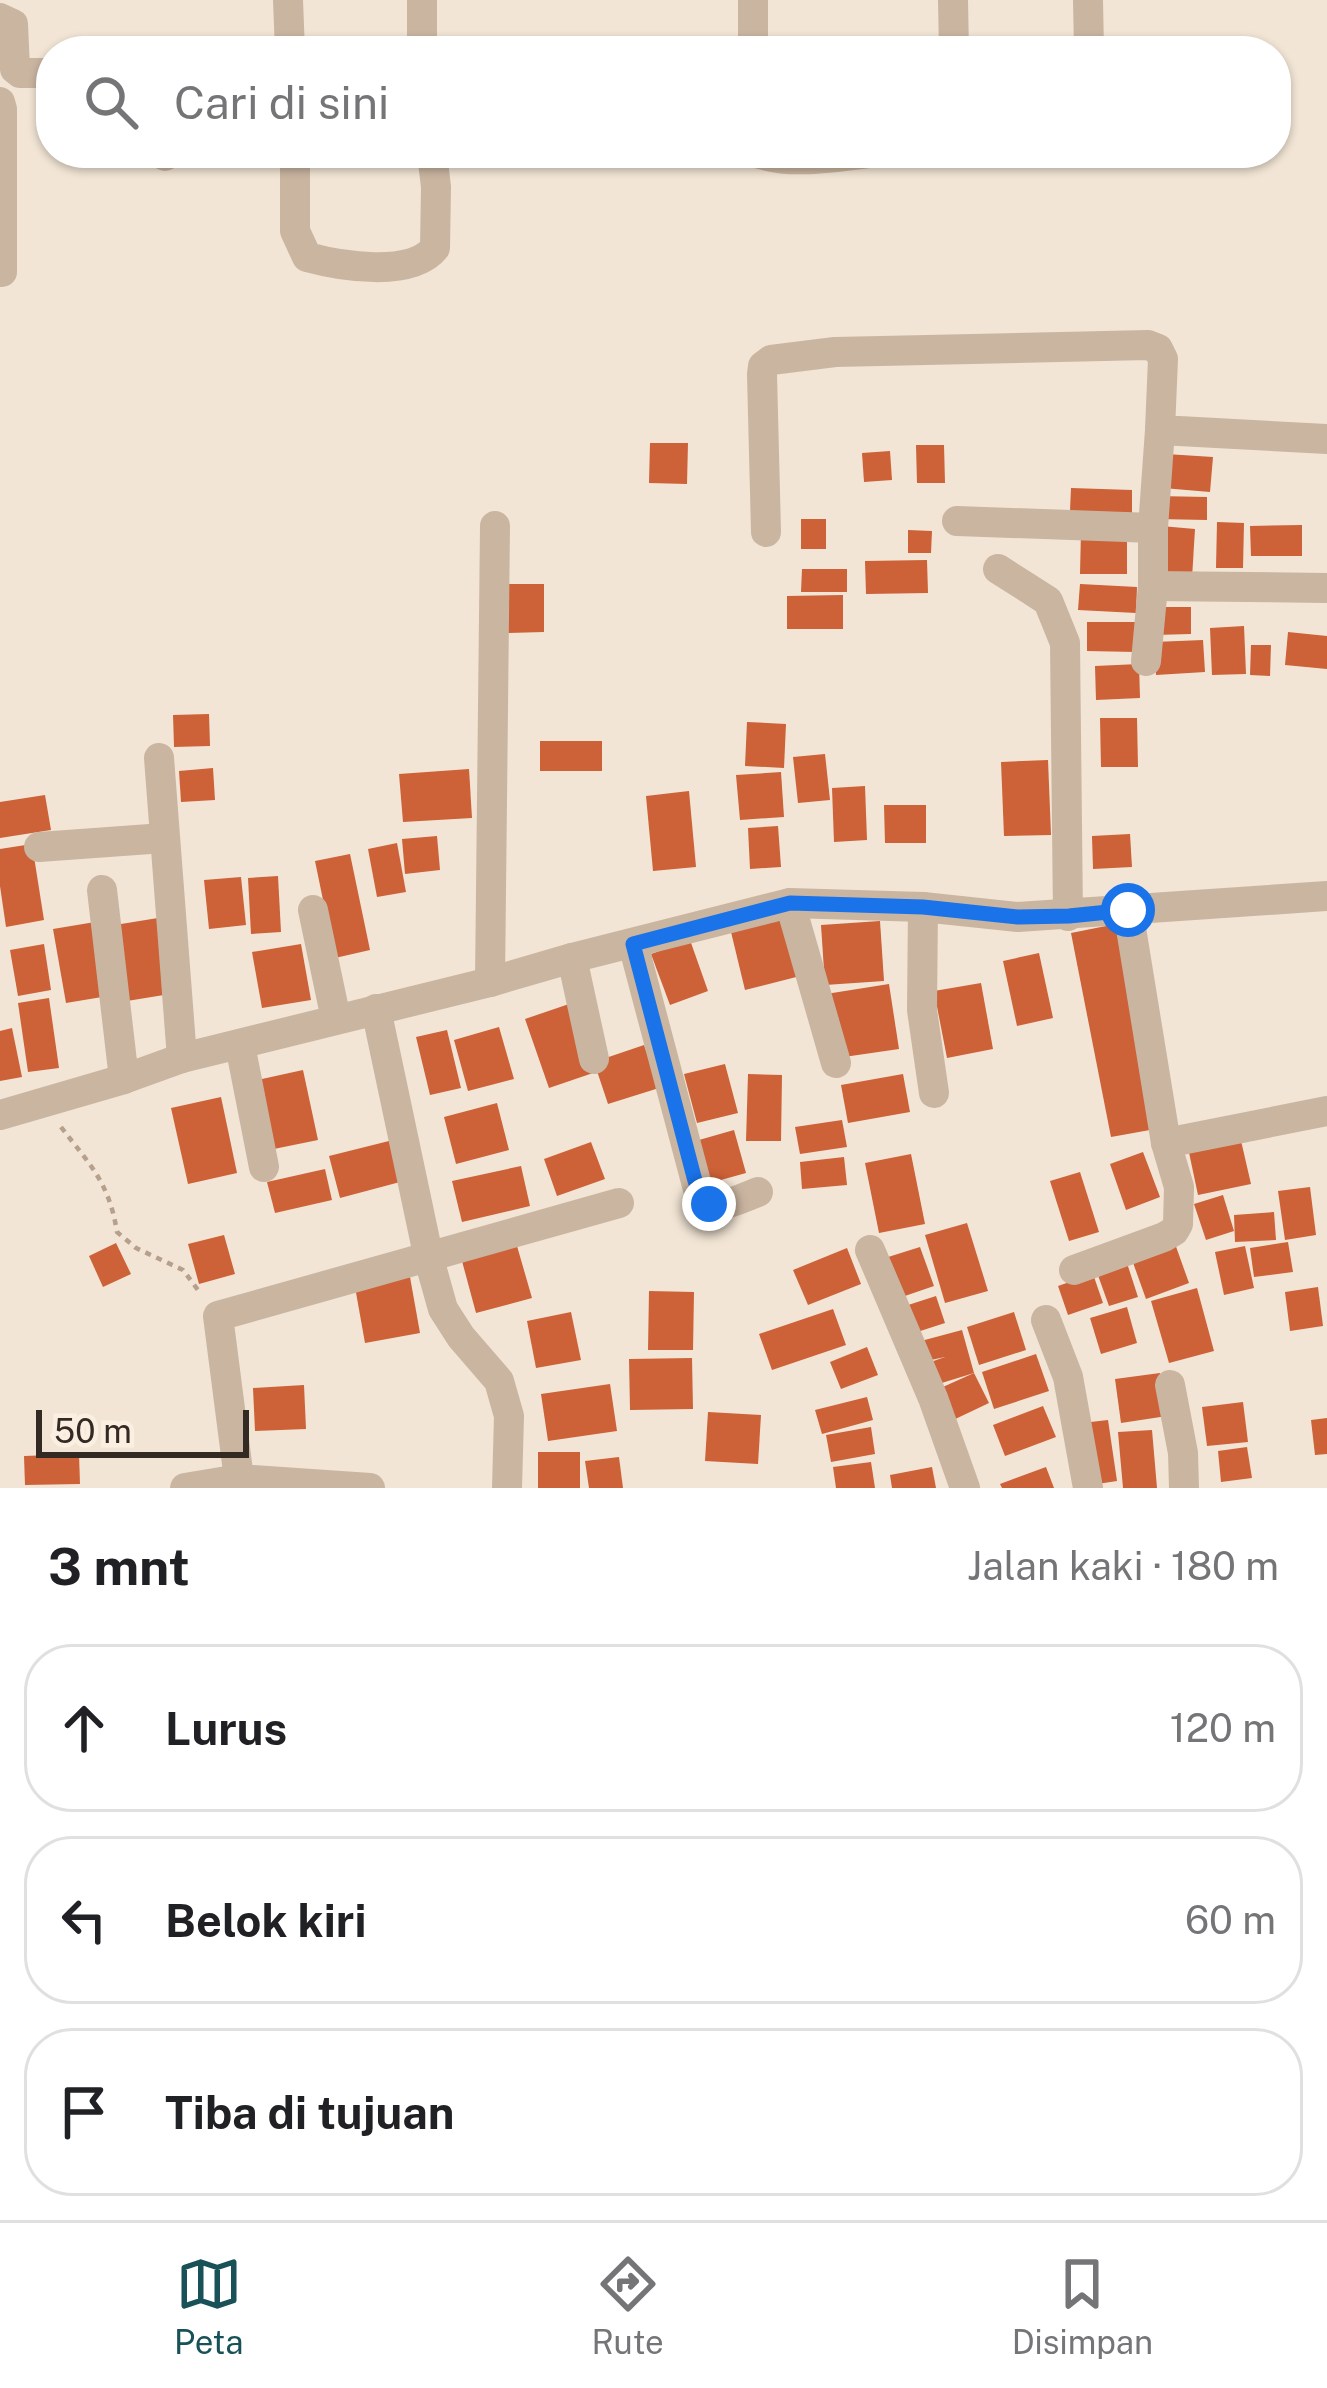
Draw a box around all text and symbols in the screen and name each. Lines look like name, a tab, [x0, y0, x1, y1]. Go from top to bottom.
search box	[36, 36, 1291, 168]
icon: search	[78, 69, 144, 135]
text: Cari di sini	[174, 76, 389, 129]
route start	[1101, 883, 1155, 937]
route end	[682, 1177, 736, 1231]
scale bar	[36, 1404, 249, 1457]
text: 50 m	[54, 1412, 132, 1450]
text: 3 mnt	[48, 1537, 190, 1596]
text: Jalan kaki · 180 m	[967, 1543, 1279, 1589]
icon: ahead	[51, 1695, 117, 1761]
text: Lurus	[165, 1702, 287, 1755]
text: 120 m	[1170, 1705, 1276, 1751]
icon: left	[51, 1887, 117, 1953]
text: Belok kiri	[165, 1894, 366, 1947]
text: 60 m	[1185, 1897, 1276, 1943]
icon: arrive	[51, 2079, 117, 2145]
text: Tiba di tujuan	[165, 2086, 454, 2139]
tab: Peta	[174, 2251, 244, 2361]
tab: Rute	[591, 2251, 664, 2361]
tab: Disimpan	[1012, 2251, 1153, 2361]

